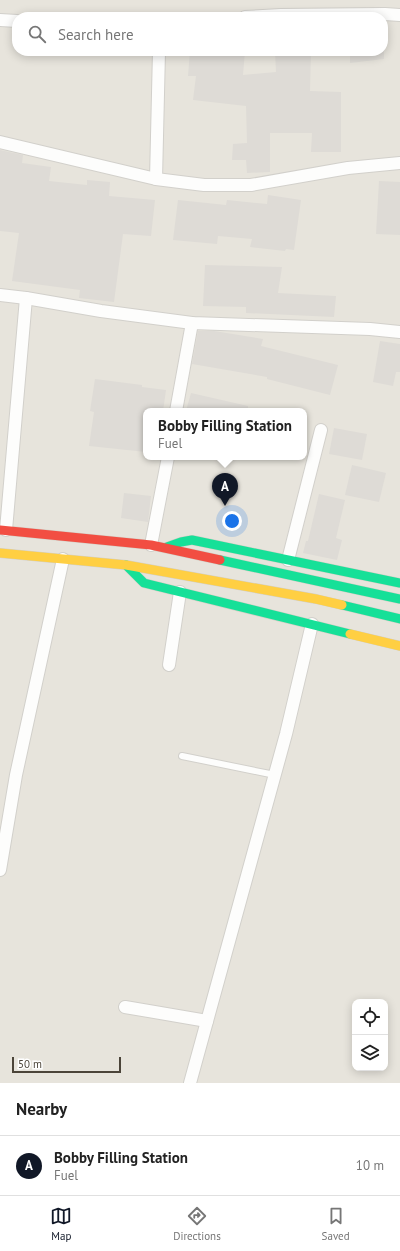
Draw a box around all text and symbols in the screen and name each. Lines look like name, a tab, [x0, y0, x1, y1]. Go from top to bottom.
search box	[12, 12, 388, 56]
icon: search	[26, 23, 48, 45]
text: Search here	[58, 25, 134, 44]
popup	[143, 408, 307, 460]
text: Bobby Filling Station	[158, 416, 292, 435]
text: Fuel	[158, 435, 182, 452]
pin: A	[212, 473, 238, 506]
your location	[222, 511, 242, 531]
map controls	[352, 999, 388, 1071]
button: locate	[352, 999, 388, 1035]
button: layers	[352, 1035, 388, 1071]
scale bar	[12, 1055, 121, 1074]
text: 50 m	[18, 1057, 42, 1071]
text: Nearby	[16, 1098, 67, 1120]
text: Bobby Filling Station	[54, 1148, 188, 1167]
text: A	[25, 1157, 33, 1174]
text: 10 m	[356, 1157, 384, 1174]
text: Fuel	[54, 1167, 78, 1184]
tab: Map	[50, 1205, 72, 1243]
tab: Directions	[173, 1205, 221, 1243]
tab: Saved	[322, 1205, 350, 1243]

